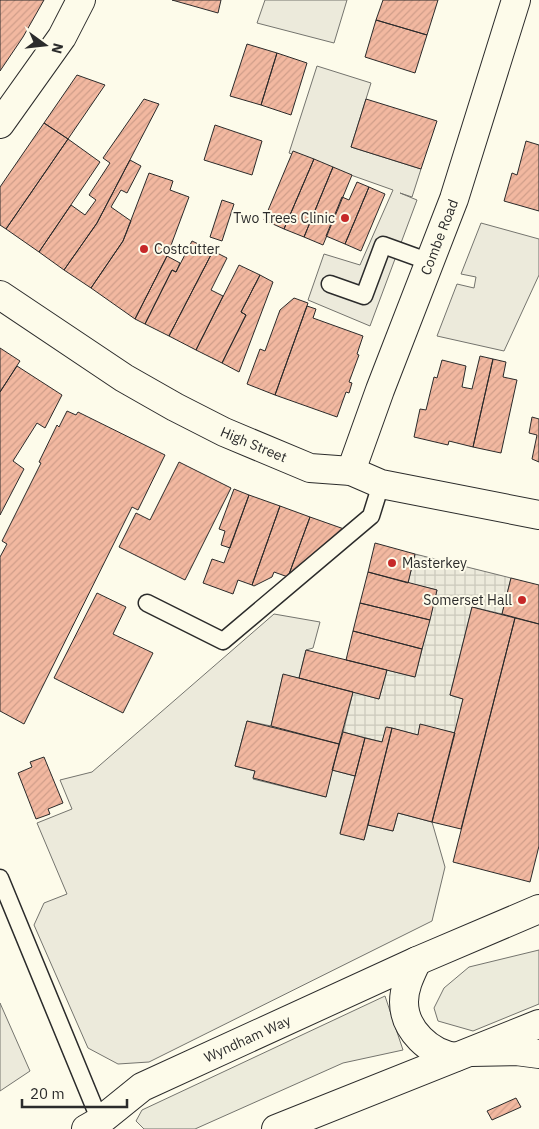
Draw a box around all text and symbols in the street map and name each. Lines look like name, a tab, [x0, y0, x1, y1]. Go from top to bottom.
north arrow	[20, 20, 70, 70]
text: N	[48, 41, 68, 56]
street label: Combe Road	[416, 197, 462, 278]
place label: Two Trees Clinic	[233, 209, 335, 227]
marker: Two Trees Clinic	[339, 212, 351, 224]
place label: Costcutter	[154, 240, 220, 258]
marker: Costcutter	[138, 243, 150, 255]
street label: High Street	[218, 422, 290, 466]
place label: Masterkey	[402, 554, 467, 572]
marker: Masterkey	[386, 557, 398, 569]
place label: Somerset Hall	[423, 591, 512, 609]
marker: Somerset Hall	[516, 594, 528, 606]
street label: Wyndham Way	[201, 1011, 293, 1066]
scale bar	[22, 1076, 128, 1108]
text: 20 m	[30, 1084, 65, 1103]

